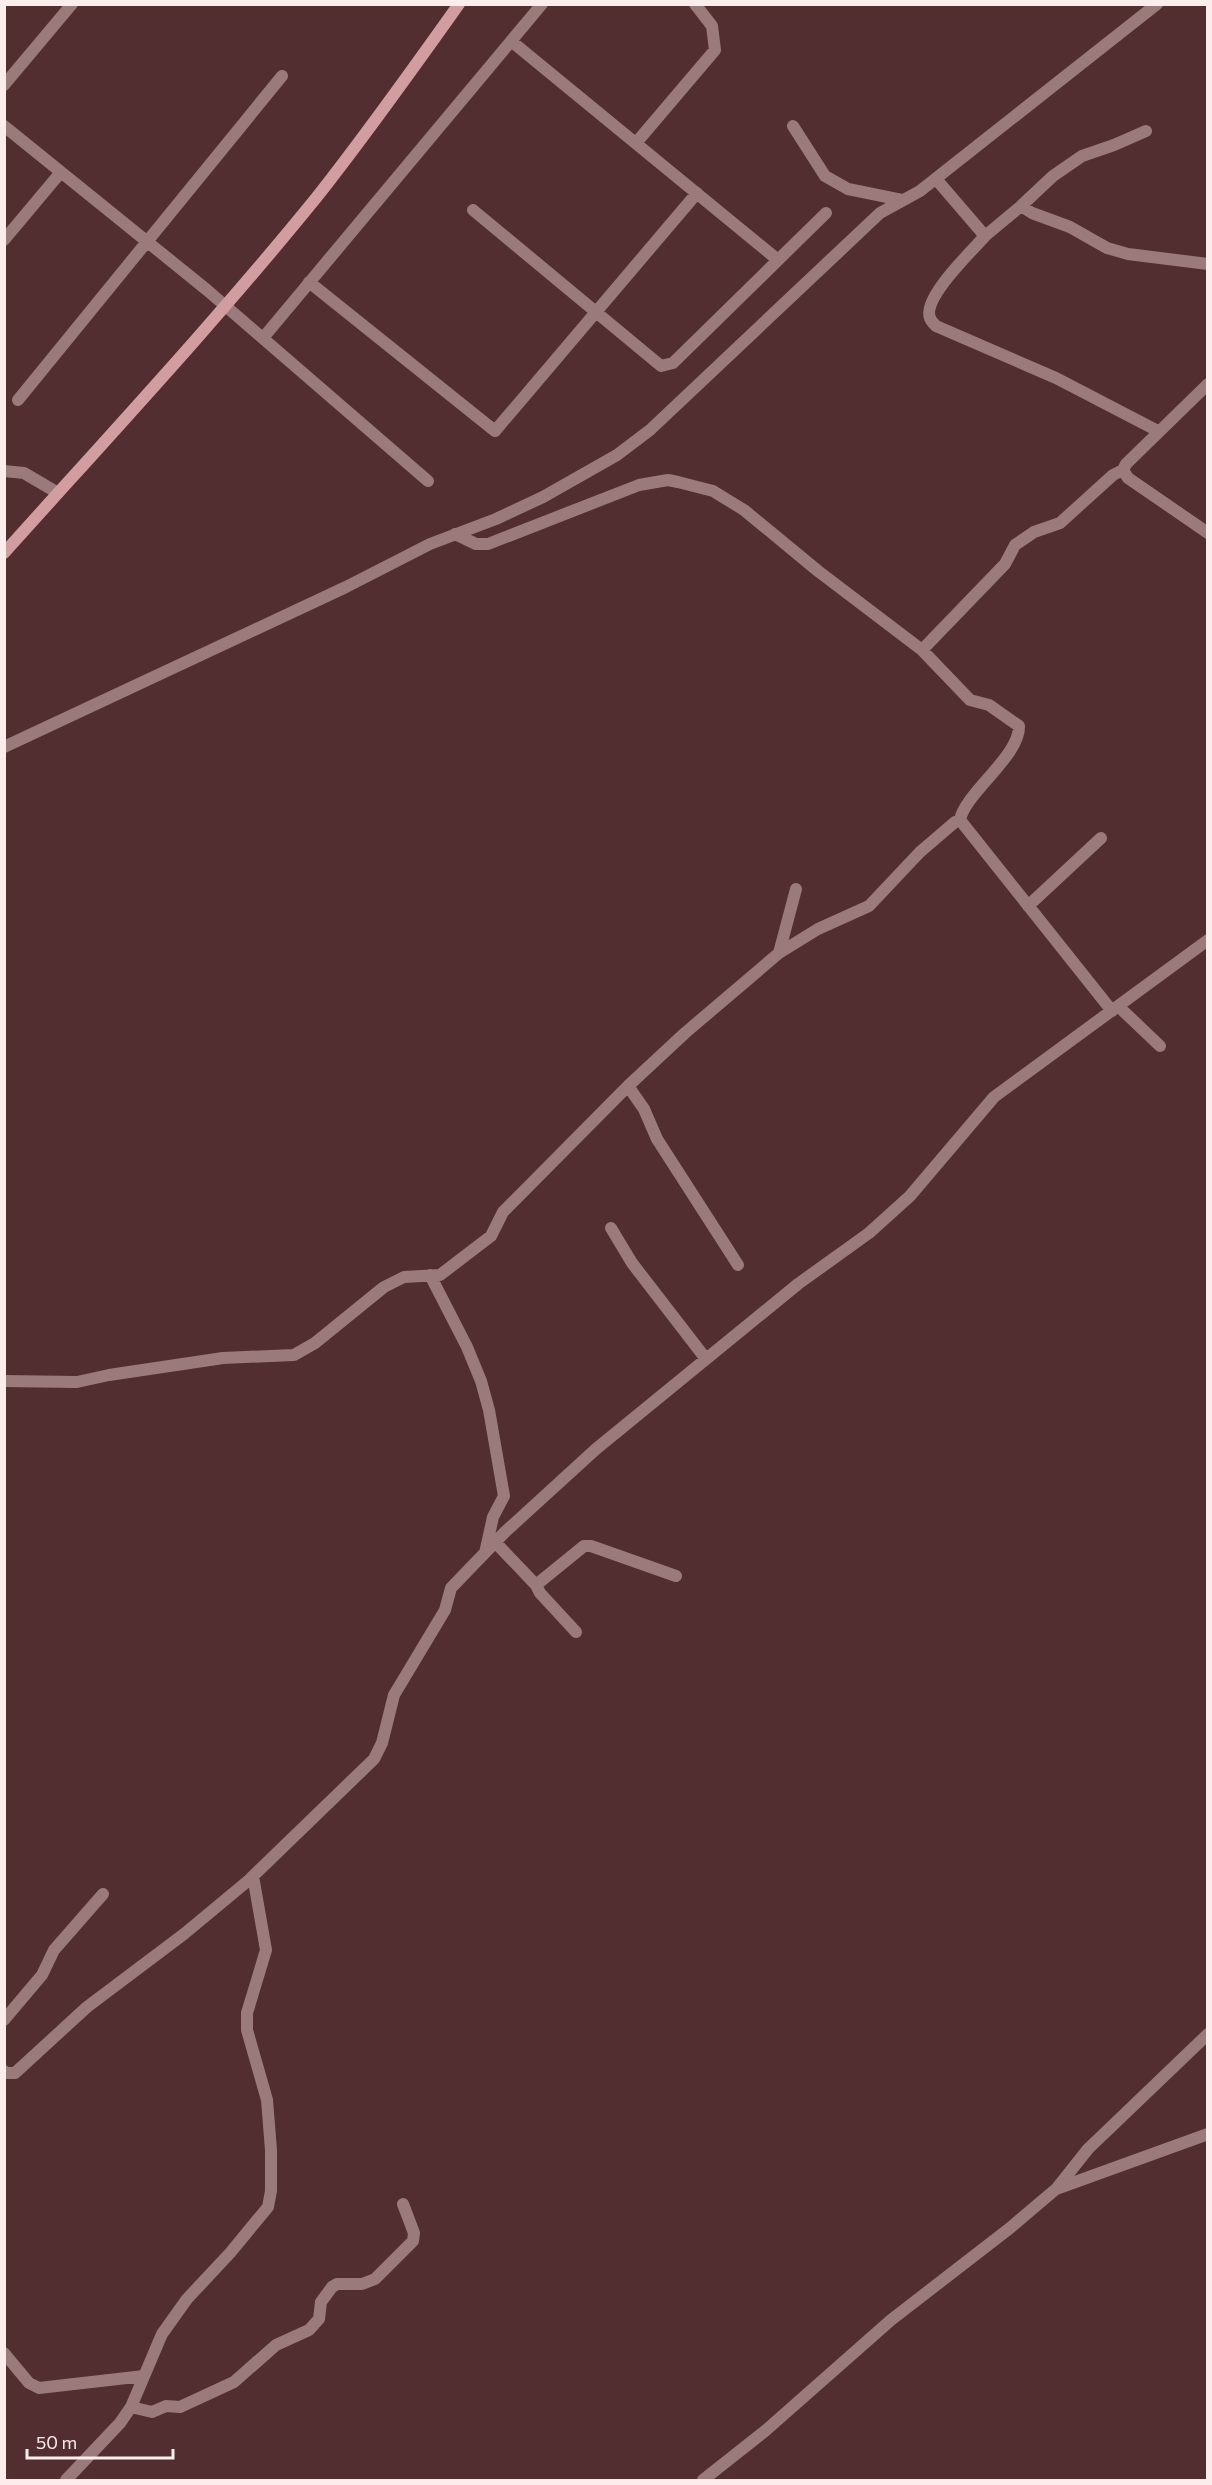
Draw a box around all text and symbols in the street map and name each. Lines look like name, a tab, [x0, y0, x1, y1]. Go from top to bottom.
scale bar	[27, 2422, 172, 2460]
text: 50 m	[36, 2431, 77, 2453]

